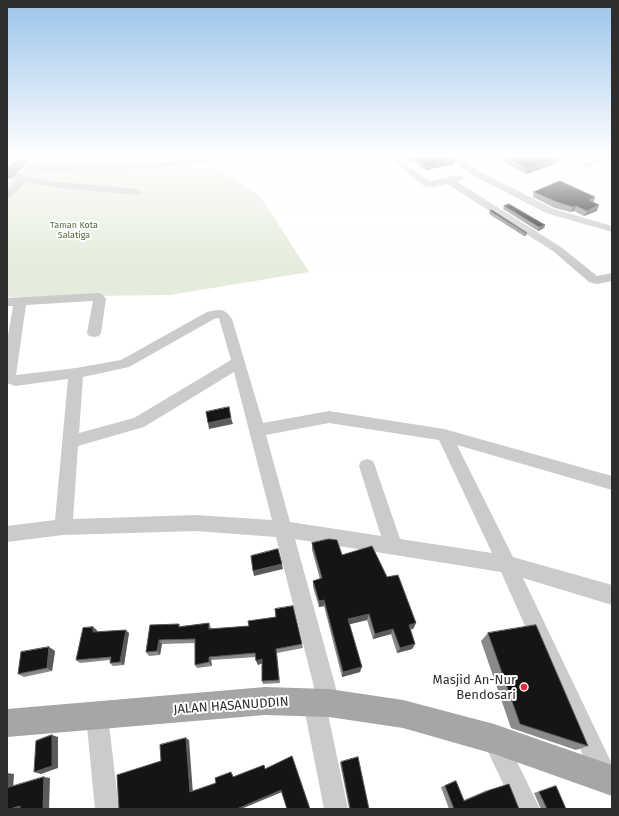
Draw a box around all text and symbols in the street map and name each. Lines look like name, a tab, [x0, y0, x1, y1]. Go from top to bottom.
park label: Taman Kota Salatiga	[50, 220, 98, 241]
place label: Masjid An-Nur Bendosari	[433, 672, 516, 703]
marker: Masjid An-Nur Bendosari	[519, 682, 529, 692]
street label: JALAN HASANUDDIN	[173, 694, 289, 718]

